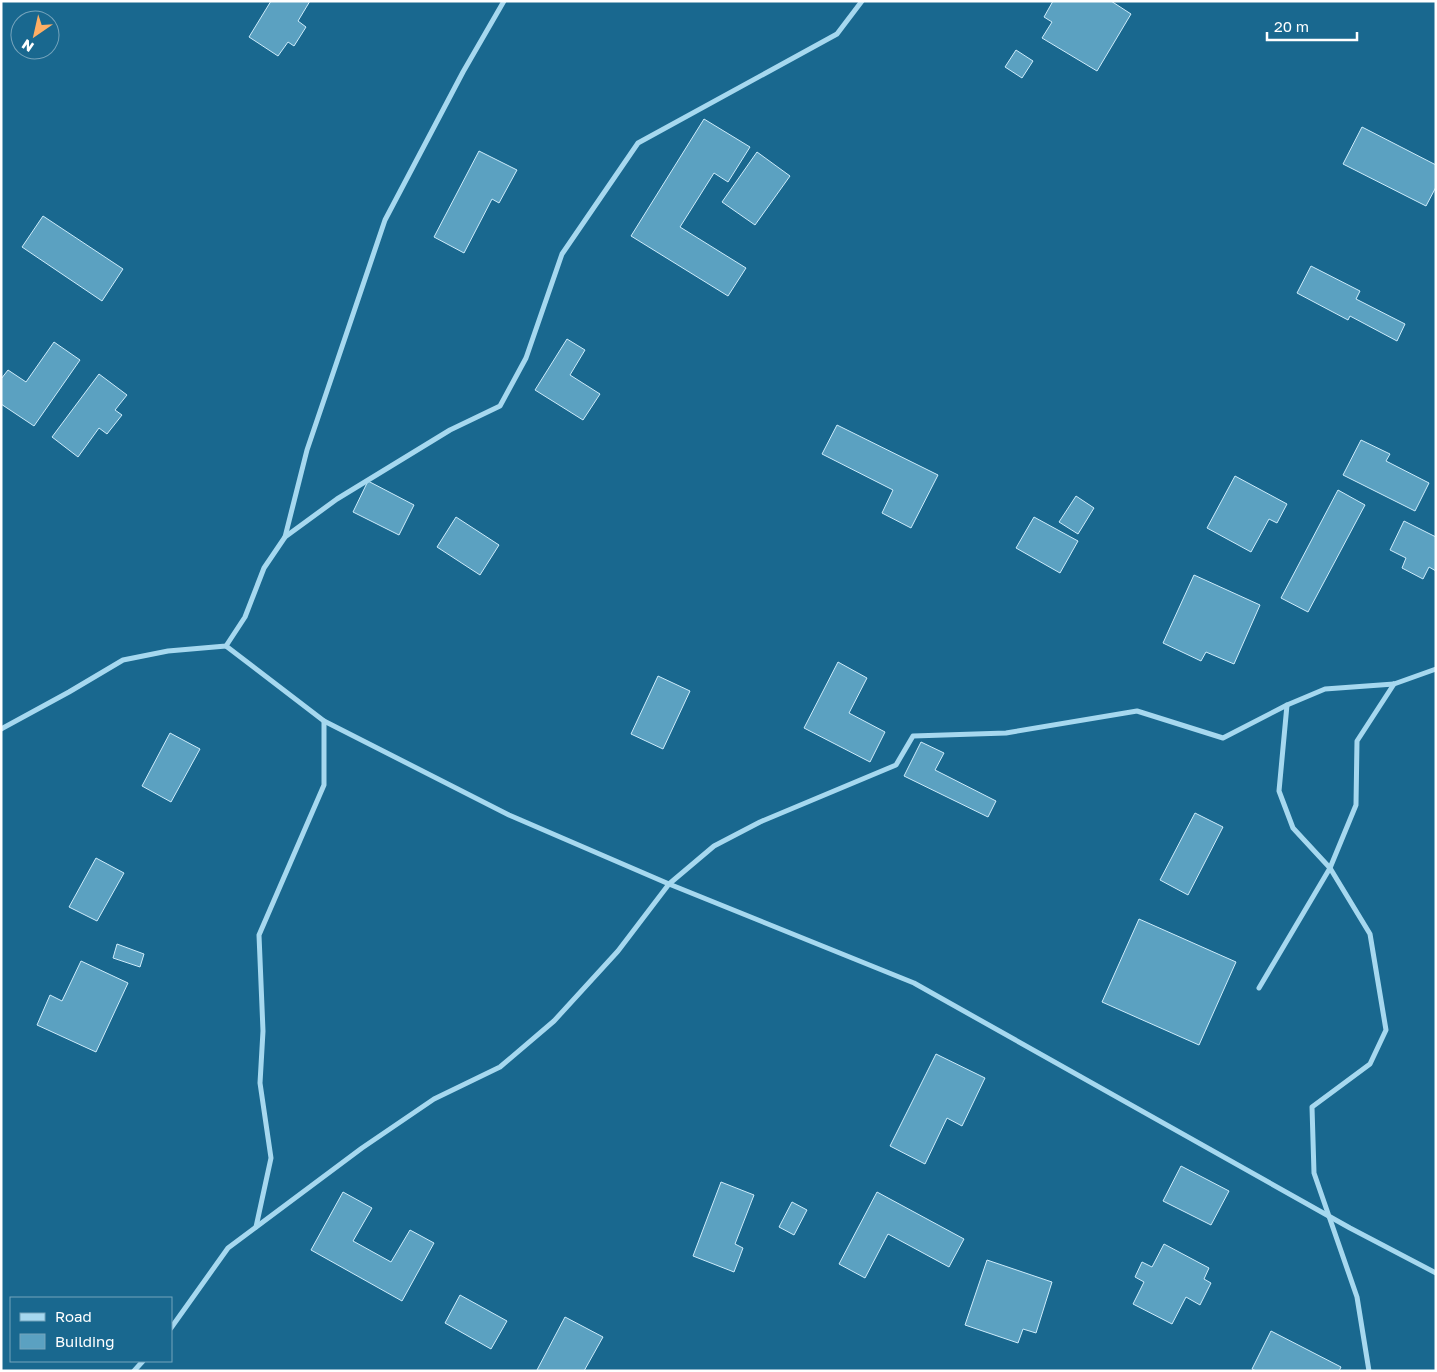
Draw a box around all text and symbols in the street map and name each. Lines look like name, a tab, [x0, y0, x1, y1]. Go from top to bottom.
north arrow	[10, 10, 60, 60]
scale bar	[1267, 10, 1357, 42]
text: 20 m	[1274, 17, 1309, 35]
text: N	[18, 36, 37, 56]
legend	[10, 1297, 172, 1362]
text: Road	[55, 1307, 92, 1325]
text: Building	[55, 1332, 115, 1350]

